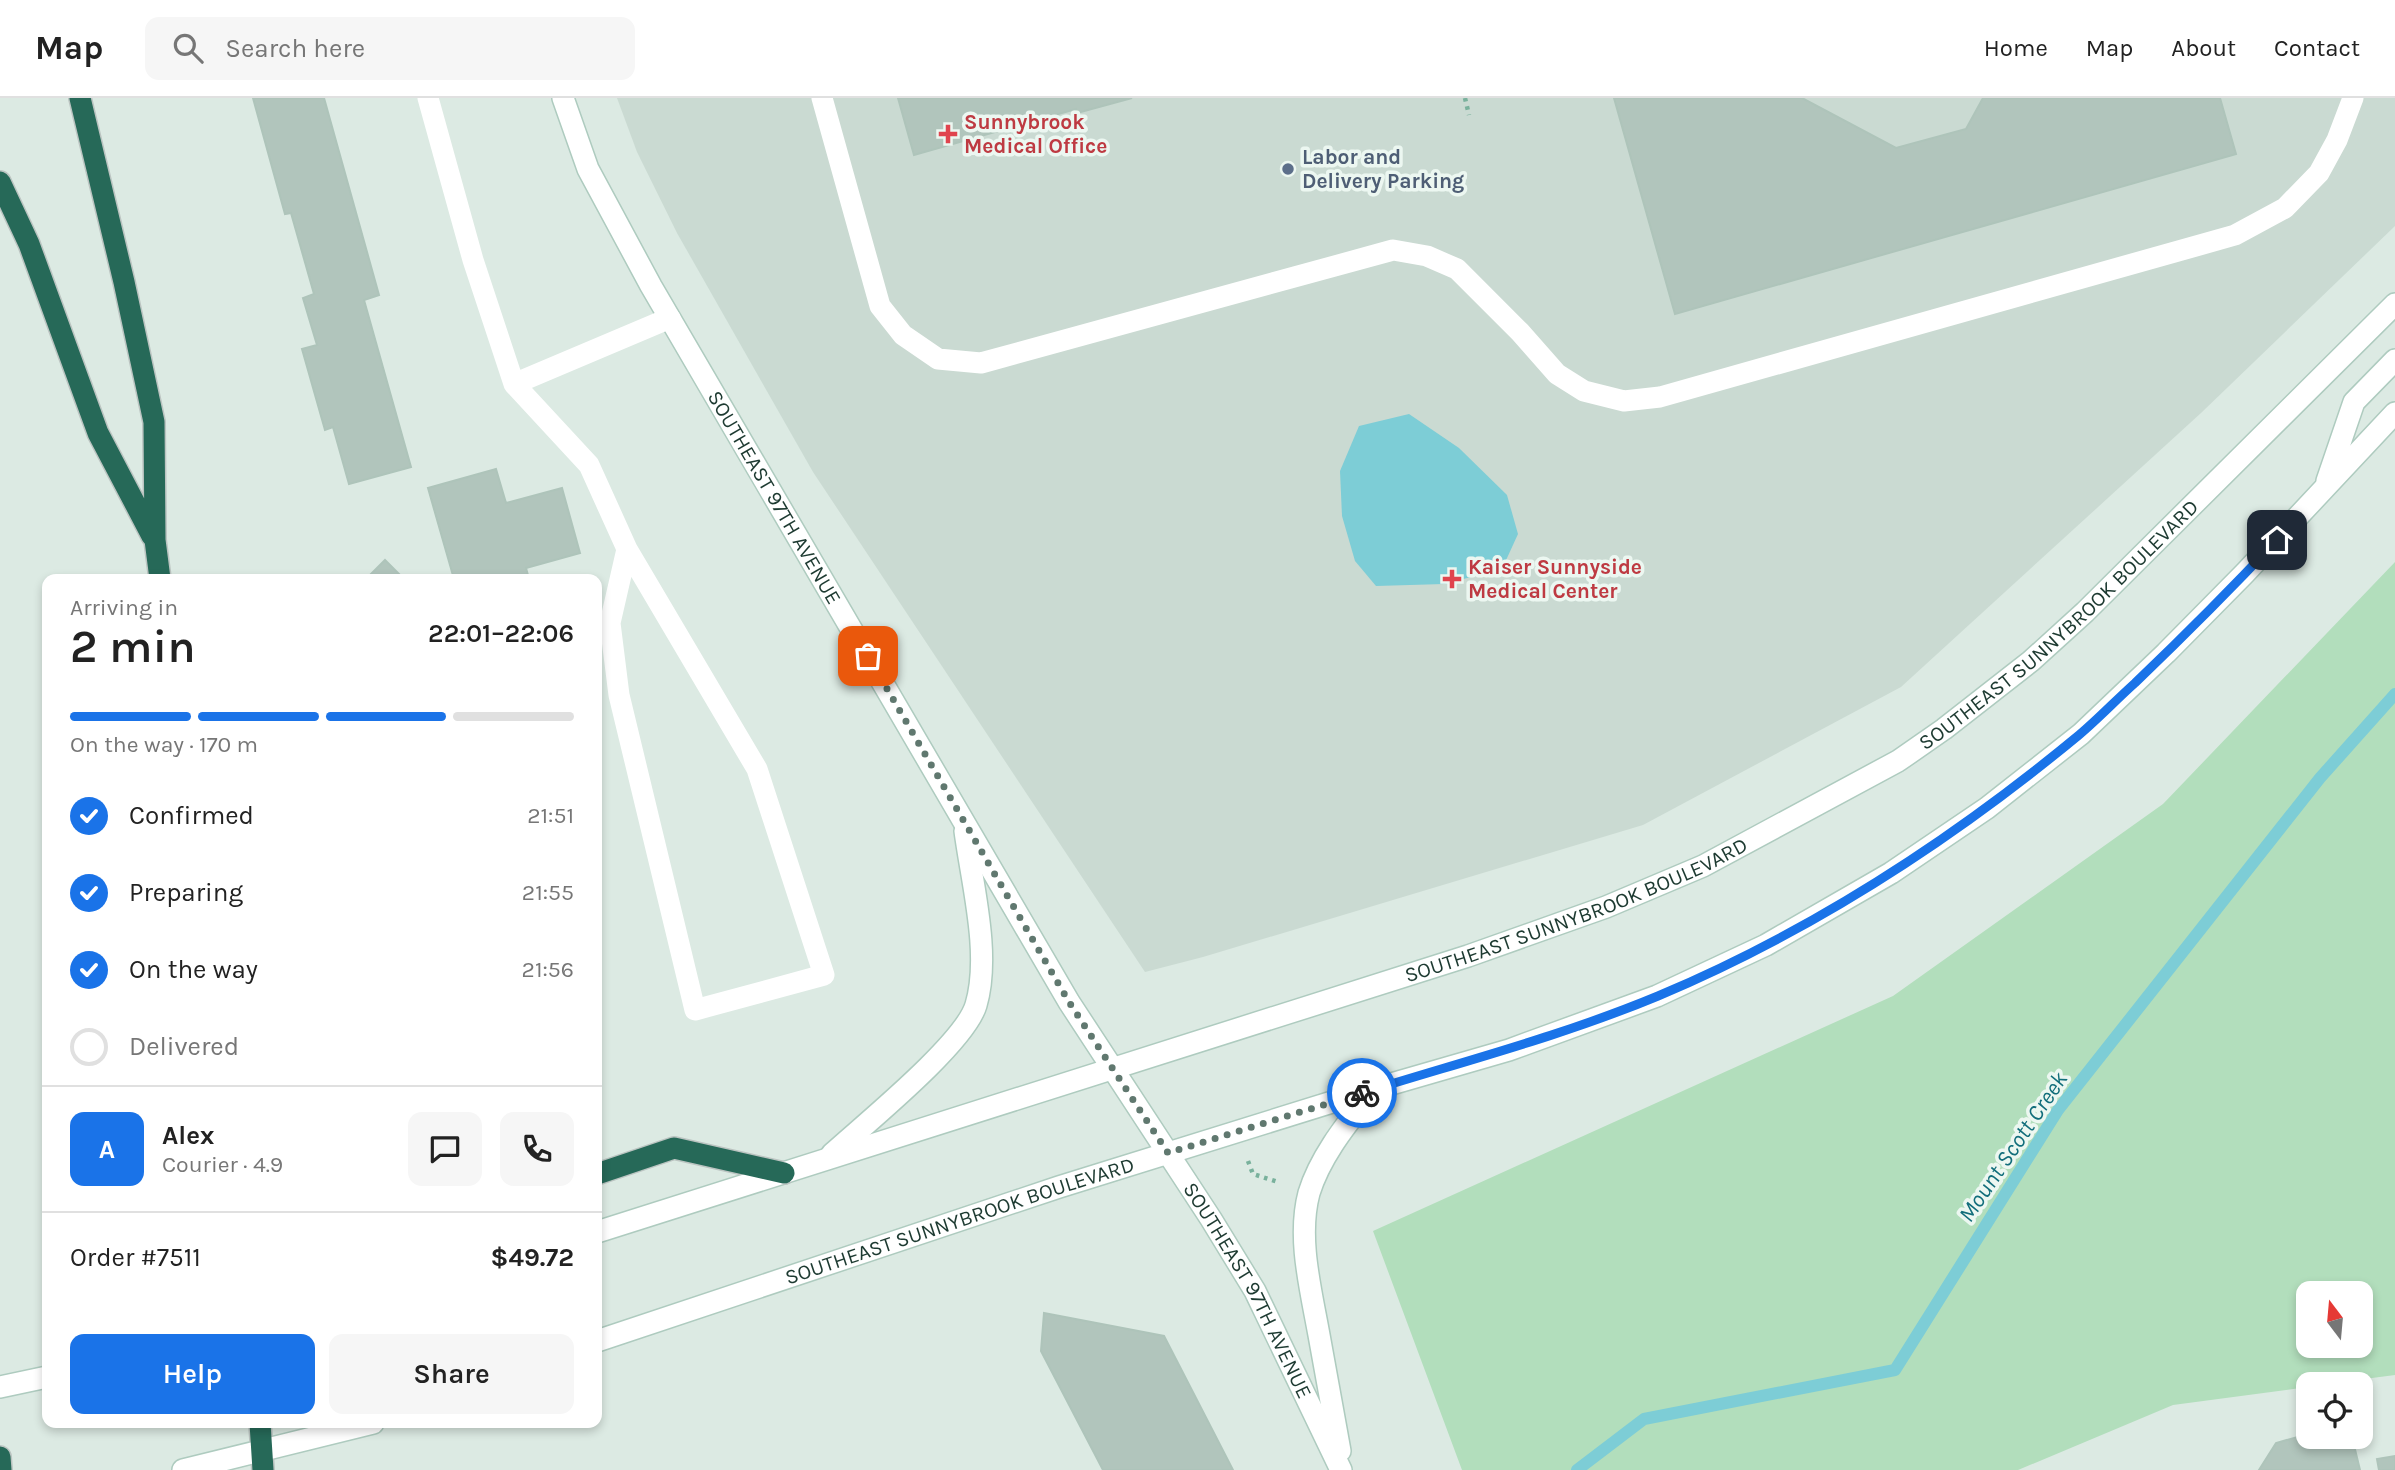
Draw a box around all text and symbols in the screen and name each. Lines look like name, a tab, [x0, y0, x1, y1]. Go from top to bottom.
search box	[145, 17, 635, 80]
text: Map	[35, 29, 103, 67]
icon: search	[169, 29, 207, 67]
text: Search here	[225, 33, 365, 64]
text: Home	[1984, 34, 2048, 62]
text: Map	[2086, 34, 2133, 62]
text: About	[2171, 34, 2236, 62]
text: Contact	[2274, 34, 2360, 62]
place label: Sunnybrook Medical Office	[964, 110, 1107, 158]
marker: Sunnybrook Medical Office	[938, 124, 958, 144]
place label: Labor and Delivery Parking	[1302, 145, 1464, 193]
marker: Labor and Delivery Parking	[1280, 161, 1296, 177]
street label: SOUTHEAST 97TH AVENUE	[703, 386, 846, 609]
street label: SOUTHEAST SUNNYBROOK BOULEVARD	[1914, 494, 2203, 755]
pin	[2247, 510, 2307, 570]
icon: home	[2258, 521, 2296, 559]
place label: Kaiser Sunnyside Medical Center	[1468, 555, 1642, 603]
marker: Kaiser Sunnyside Medical Center	[1442, 569, 1462, 589]
text: Arriving in	[70, 594, 178, 621]
text: 22:01–22:06	[428, 618, 574, 649]
text: 2 min	[70, 620, 196, 674]
pin	[838, 626, 898, 686]
icon: bag	[849, 637, 887, 675]
text: On the way · 170 m	[70, 731, 258, 758]
icon: check	[70, 797, 108, 835]
text: Confirmed	[129, 800, 254, 831]
text: 21:51	[527, 802, 574, 829]
street label: SOUTHEAST SUNNYBROOK BOULEVARD	[1402, 832, 1752, 987]
icon: check	[70, 874, 108, 912]
text: Preparing	[129, 877, 243, 908]
text: 21:55	[522, 879, 574, 906]
icon: check	[70, 951, 108, 989]
text: On the way	[129, 954, 258, 985]
text: 21:56	[522, 956, 574, 983]
text: Delivered	[129, 1031, 239, 1062]
courier	[1327, 1058, 1397, 1128]
water label: Mount Scott Creek	[1953, 1067, 2073, 1227]
icon: bike	[1343, 1074, 1381, 1112]
button: chat	[408, 1112, 482, 1186]
button: phone	[500, 1112, 574, 1186]
text: Alex	[162, 1120, 214, 1151]
text: A	[99, 1134, 115, 1165]
text: Courier · 4.9	[162, 1151, 283, 1178]
street label: SOUTHEAST SUNNYBROOK BOULEVARD	[782, 1152, 1137, 1289]
street label: SOUTHEAST 97TH AVENUE	[1178, 1178, 1317, 1402]
text: Order #7511	[70, 1242, 201, 1273]
text: $49.72	[491, 1242, 574, 1273]
north arrow	[2296, 1281, 2373, 1358]
map controls	[2296, 1281, 2373, 1449]
button: Help	[70, 1334, 315, 1414]
button: Share	[329, 1334, 574, 1414]
button: locate	[2296, 1372, 2373, 1449]

